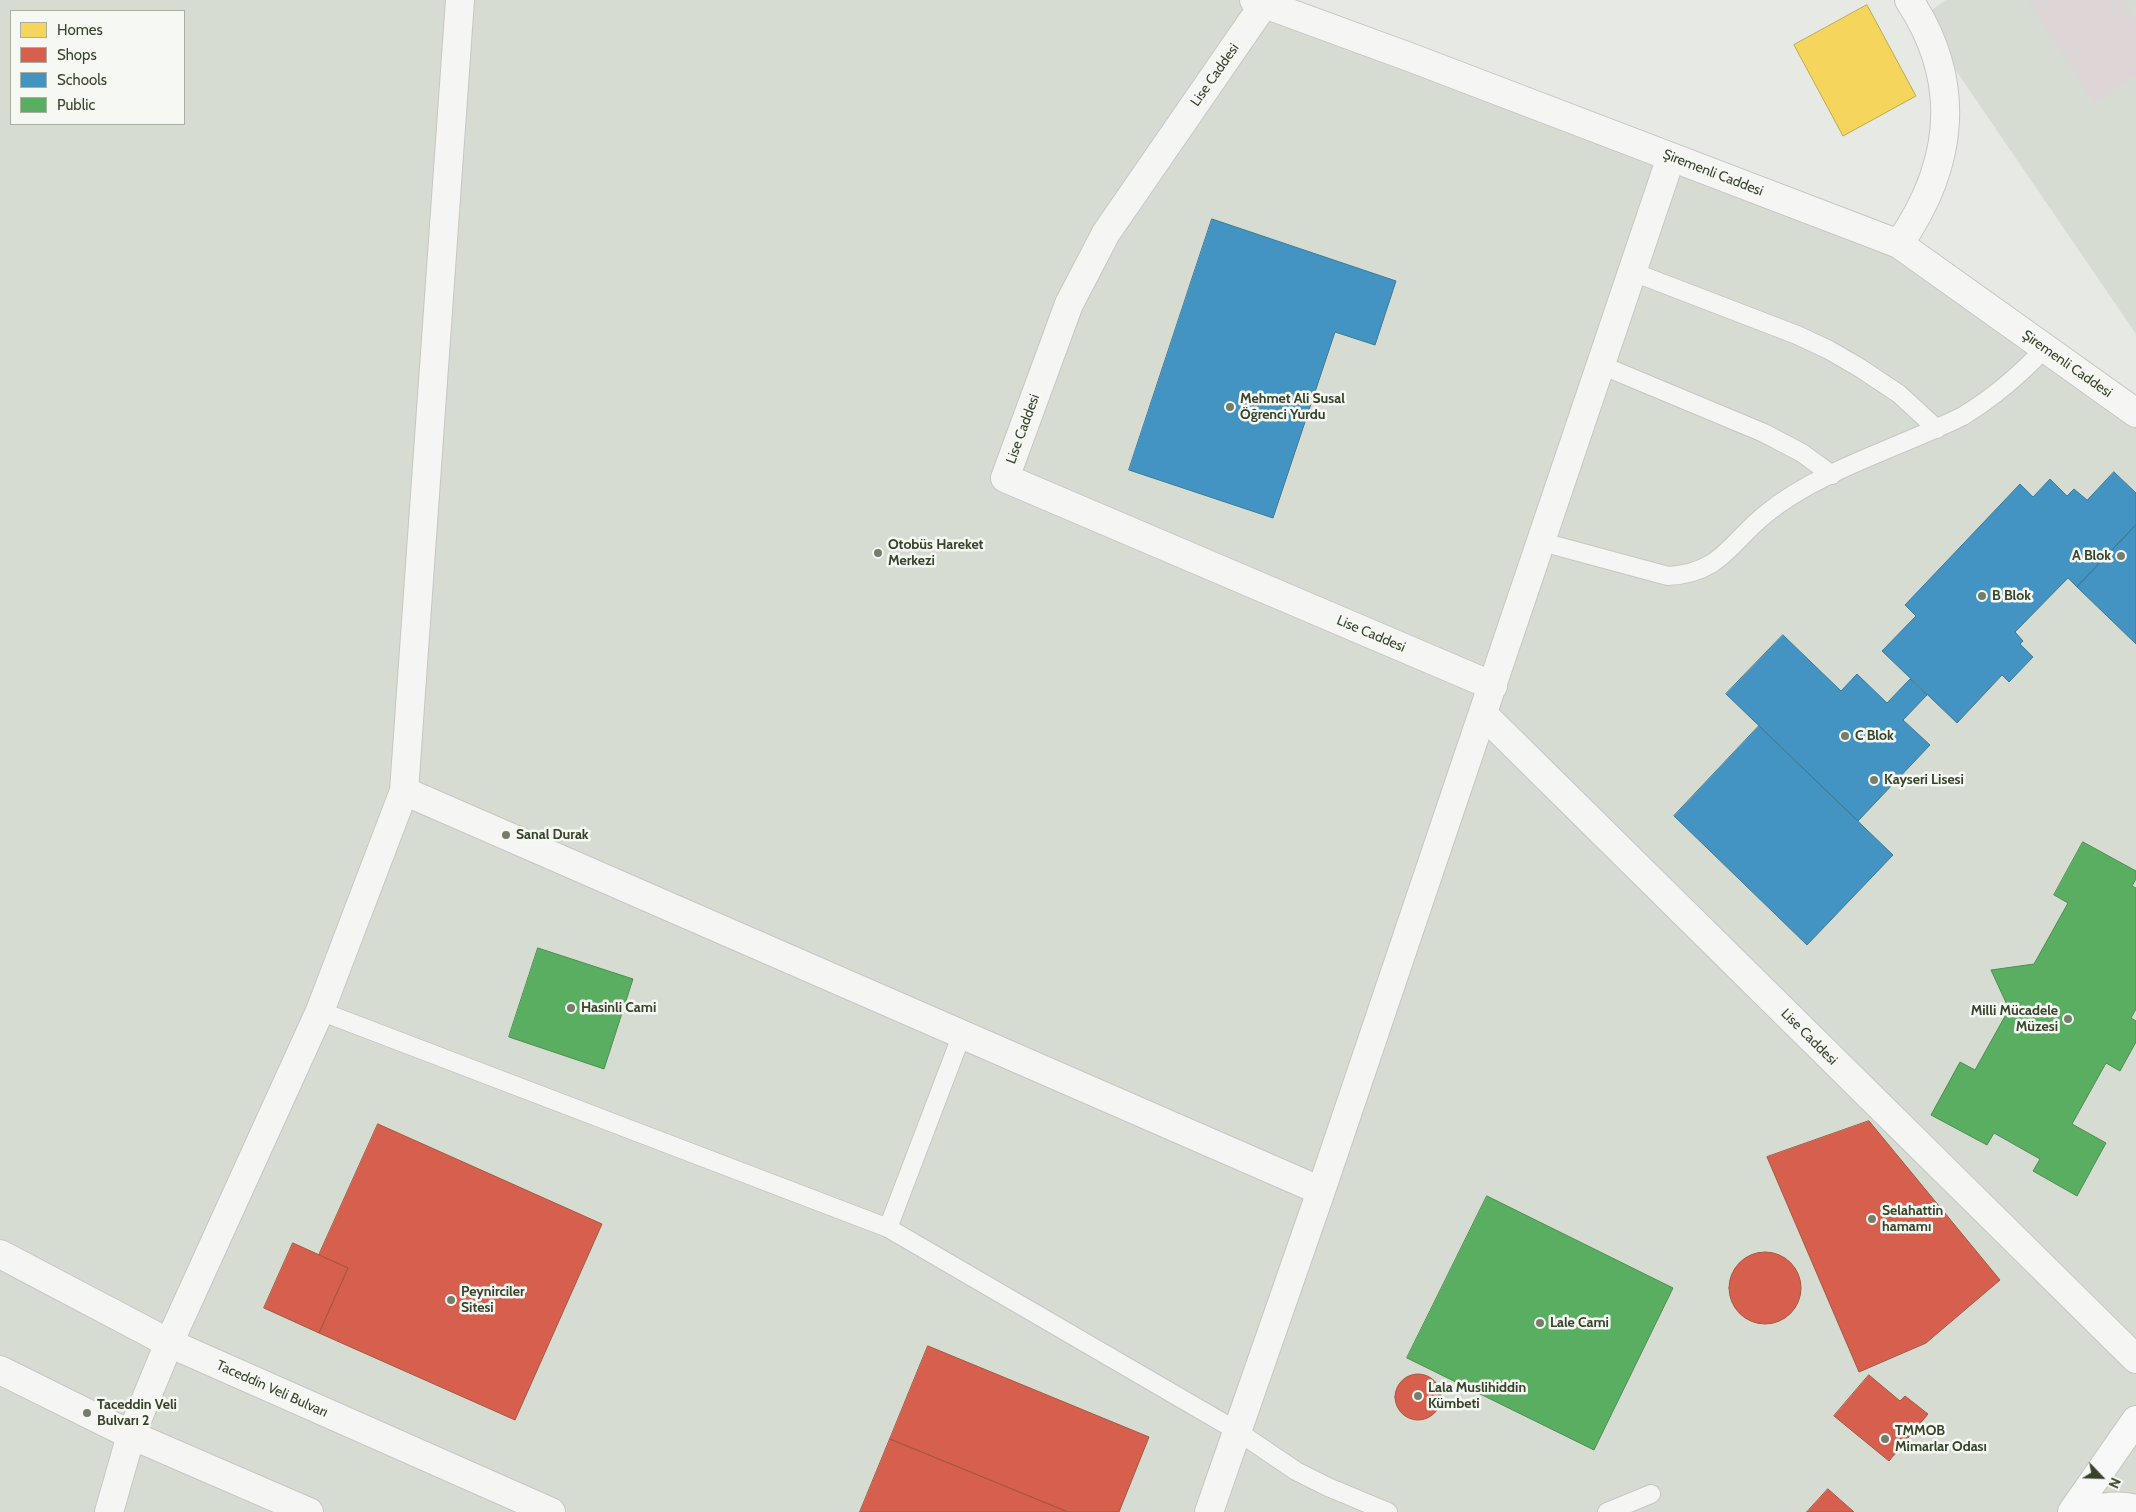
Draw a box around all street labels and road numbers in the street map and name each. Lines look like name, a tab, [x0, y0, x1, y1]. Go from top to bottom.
street label: Lise Caddesi	[1187, 40, 1243, 110]
street label: Şiremenli Caddesi	[1660, 146, 1766, 200]
street label: Şiremenli Caddesi	[2019, 327, 2115, 401]
street label: Lise Caddesi	[1003, 392, 1043, 466]
street label: Lise Caddesi	[1334, 612, 1408, 656]
street label: Lise Caddesi	[1777, 1005, 1841, 1069]
street label: Taceddin Veli Bulvarı	[214, 1357, 330, 1421]

